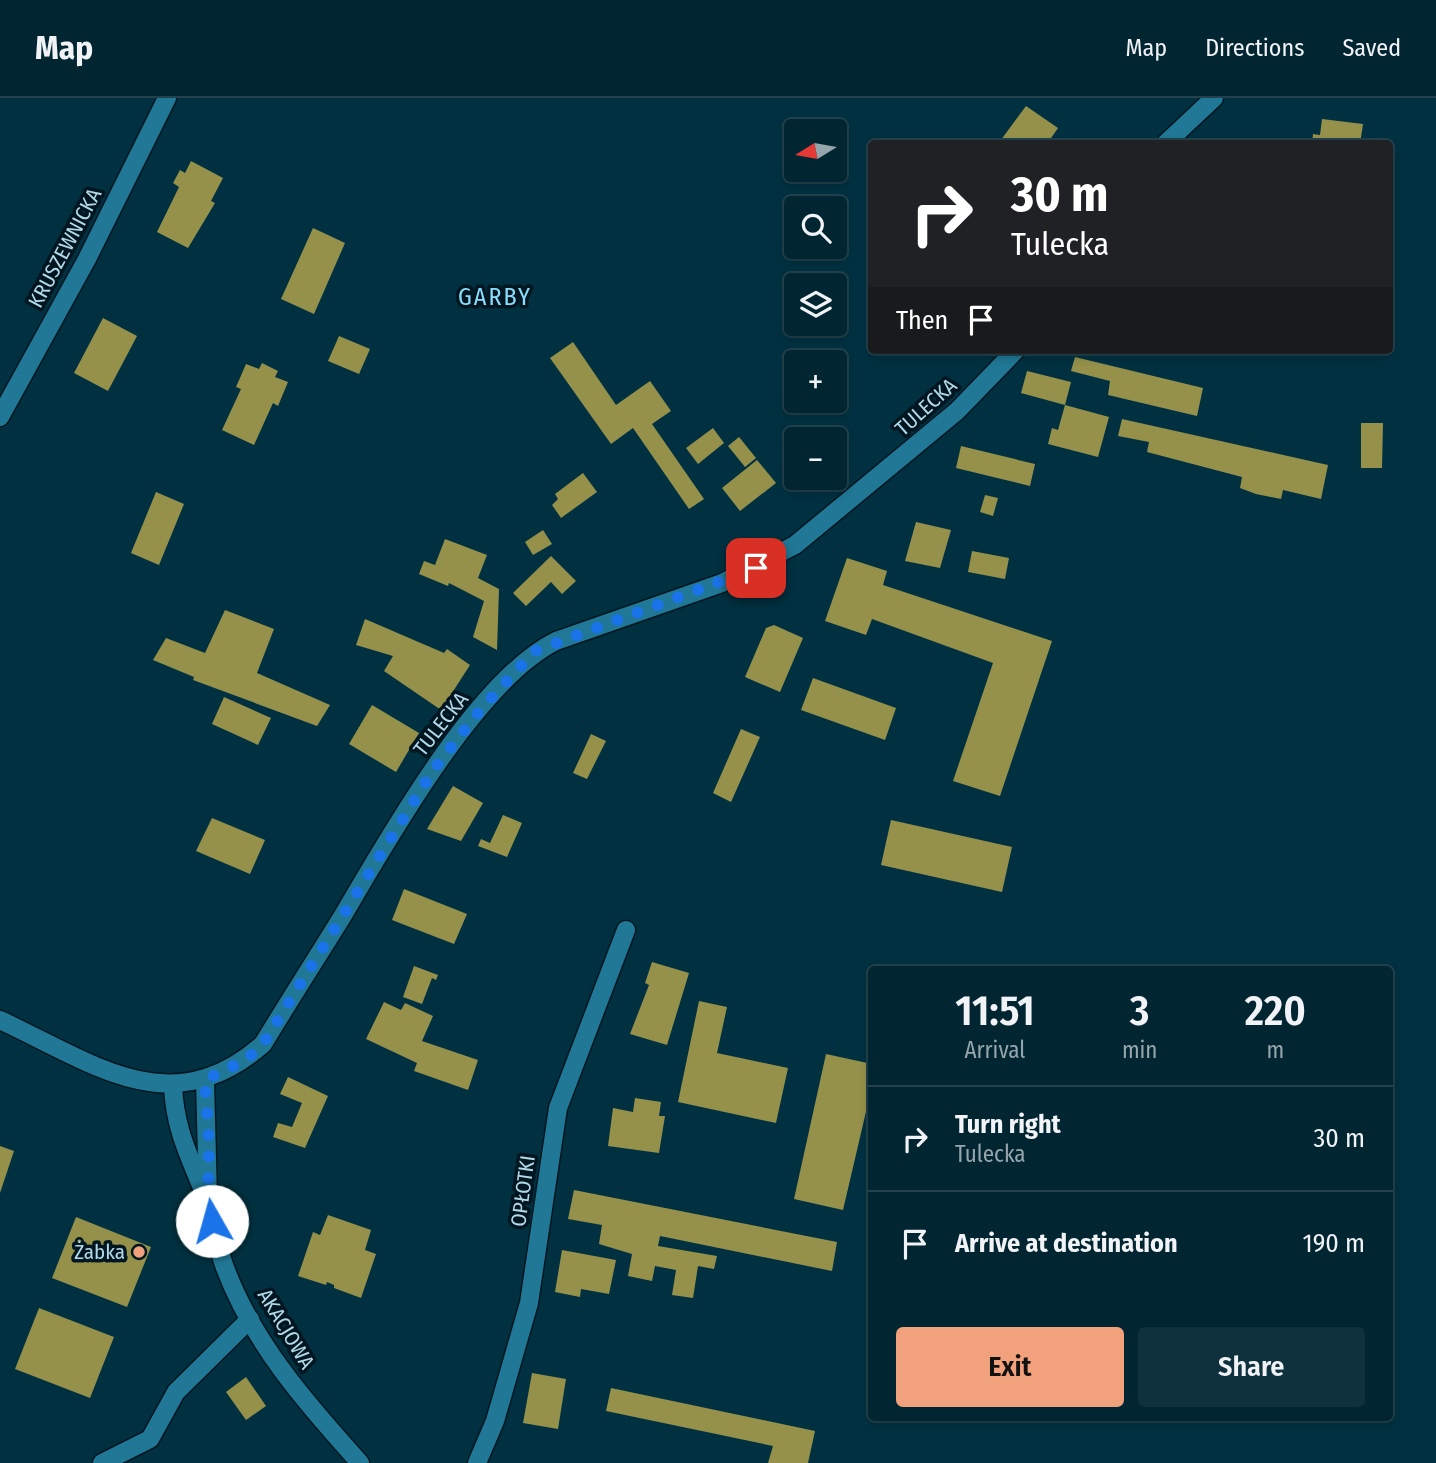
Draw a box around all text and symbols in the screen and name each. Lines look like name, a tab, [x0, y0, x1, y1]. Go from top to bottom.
text: Map	[35, 28, 93, 68]
text: Map	[1126, 34, 1167, 62]
text: Directions	[1205, 34, 1304, 62]
text: Saved	[1342, 34, 1401, 62]
north arrow	[784, 119, 847, 182]
map controls	[784, 119, 847, 490]
text: 30 m	[1011, 165, 1109, 224]
icon: right	[896, 168, 987, 259]
street label: KRUSZEWNICKA	[23, 184, 107, 312]
button: search	[784, 196, 847, 259]
text: Tulecka	[1011, 225, 1109, 263]
button: layers	[784, 273, 847, 336]
district label: GARBY	[458, 283, 532, 311]
icon: arrive	[962, 301, 1000, 339]
text: Then	[896, 305, 948, 336]
button: +	[784, 350, 847, 413]
street label: TULECKA	[890, 373, 962, 441]
button: −	[784, 427, 847, 490]
pin	[726, 538, 786, 598]
icon: arrive	[737, 549, 775, 587]
street label: TULECKA	[408, 687, 474, 761]
text: 11:51	[955, 986, 1035, 1036]
text: 3	[1130, 986, 1150, 1036]
text: 220	[1245, 986, 1306, 1036]
text: Arrival	[964, 1036, 1025, 1064]
text: min	[1122, 1036, 1157, 1064]
text: m	[1266, 1036, 1284, 1064]
text: Turn right	[955, 1109, 1061, 1140]
icon: right	[896, 1120, 934, 1158]
text: 30 m	[1314, 1123, 1365, 1154]
text: Tulecka	[955, 1140, 1026, 1168]
street label: OPŁOTKI	[505, 1154, 541, 1228]
position arrow	[175, 1184, 249, 1258]
icon: arrive	[896, 1225, 934, 1263]
text: Arrive at destination	[955, 1228, 1178, 1259]
text: 190 m	[1303, 1228, 1365, 1259]
place label: Żabka	[74, 1239, 125, 1265]
marker: Żabka	[131, 1244, 147, 1260]
street label: AKACJOWA	[252, 1284, 320, 1374]
button: Exit	[896, 1327, 1124, 1407]
button: Share	[1138, 1327, 1365, 1407]

